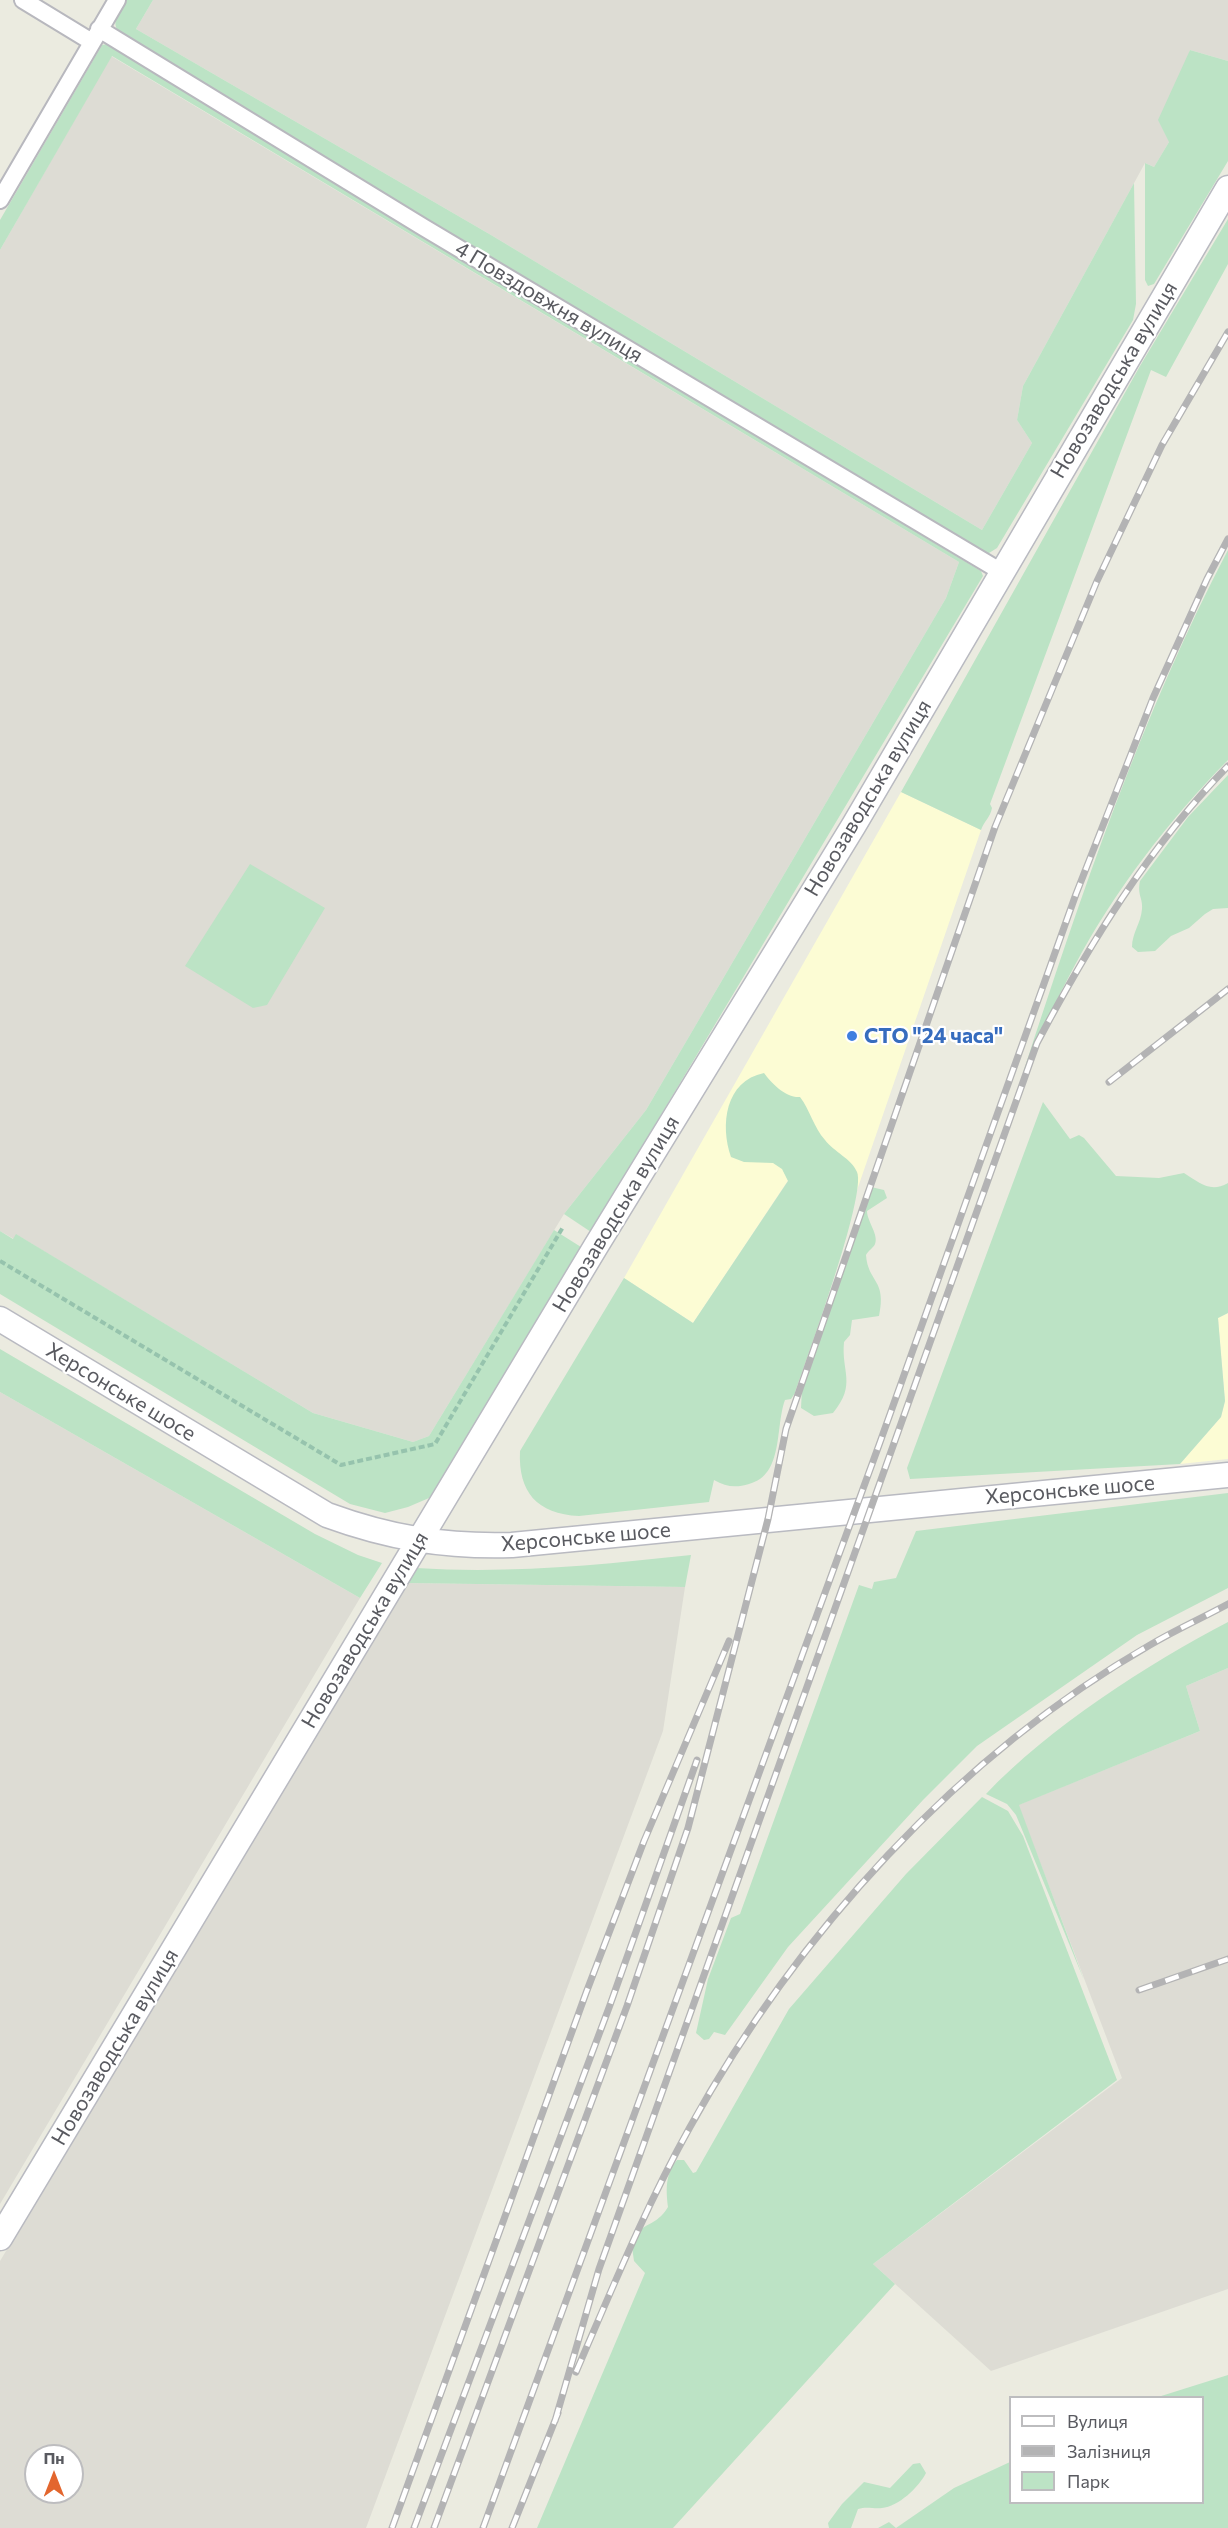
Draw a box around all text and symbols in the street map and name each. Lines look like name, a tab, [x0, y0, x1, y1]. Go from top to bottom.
street label: 4 Повздовжня вулиця	[451, 236, 647, 368]
street label: Новозаводська вулиця	[1045, 277, 1183, 483]
street label: Новозаводська вулиця	[799, 695, 937, 901]
place label: СТО "24 часа"	[864, 1023, 1003, 1049]
marker: СТО "24 часа"	[845, 1029, 859, 1043]
street label: Новозаводська вулиця	[547, 1111, 685, 1317]
street label: Херсонське шосе	[42, 1337, 200, 1447]
street label: Херсонське шосе	[984, 1470, 1156, 1510]
street label: Херсонське шосе	[500, 1517, 672, 1557]
street label: Новозаводська вулиця	[296, 1527, 434, 1733]
street label: Новозаводська вулиця	[46, 1944, 184, 2150]
legend	[1009, 2396, 1204, 2504]
text: Вулиця	[1067, 2410, 1128, 2432]
text: Залізниця	[1067, 2440, 1151, 2462]
north arrow	[24, 2444, 84, 2504]
text: Пн	[43, 2448, 65, 2467]
text: Парк	[1067, 2470, 1110, 2492]

